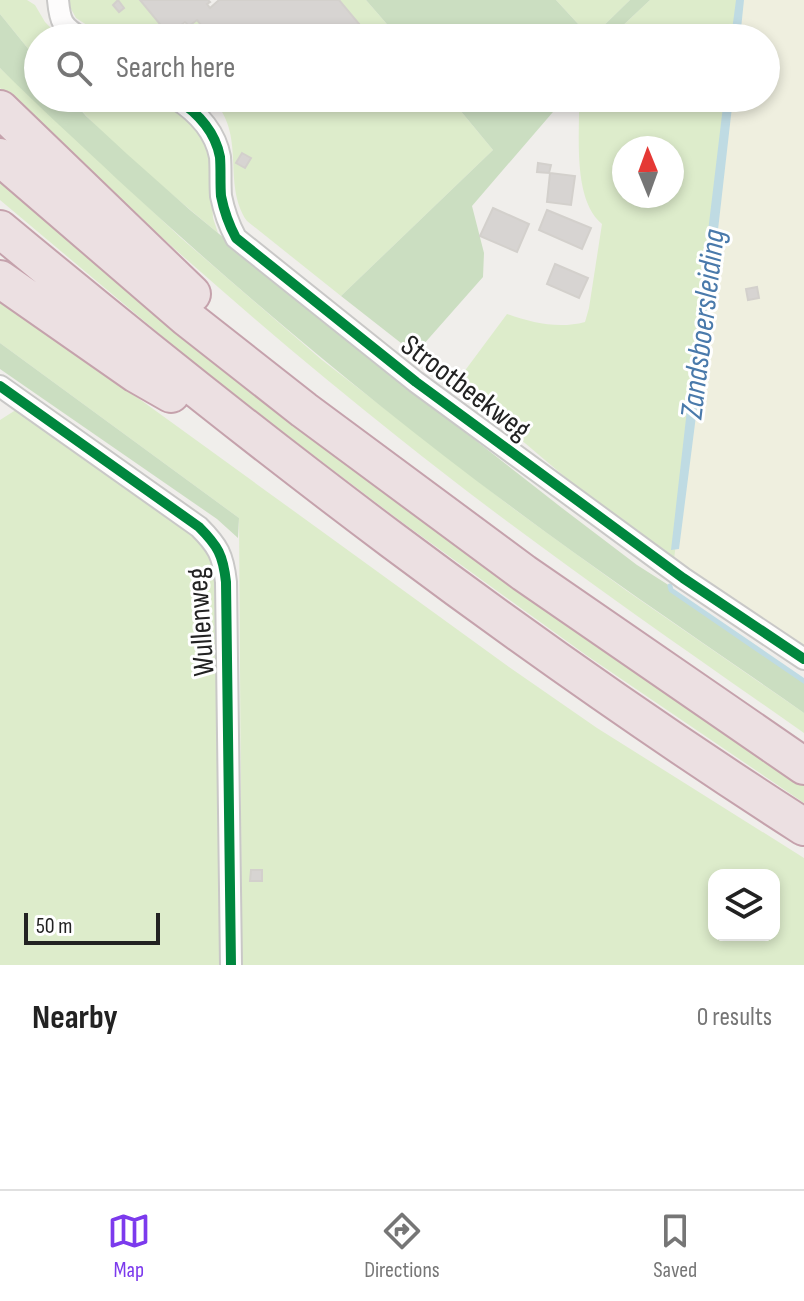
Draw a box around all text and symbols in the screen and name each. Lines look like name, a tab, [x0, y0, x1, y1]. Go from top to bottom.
search box	[24, 24, 780, 112]
icon: search	[52, 46, 96, 90]
text: Search here	[116, 50, 235, 86]
north arrow	[612, 136, 684, 208]
water label: Zandsboersleiding	[672, 227, 734, 422]
street label: Strootbeekweg	[393, 327, 537, 448]
street label: Wullenweg	[179, 567, 223, 677]
map controls	[708, 869, 780, 941]
button: layers	[708, 869, 780, 941]
scale bar	[24, 909, 160, 945]
text: 50 m	[36, 913, 72, 940]
text: Nearby	[32, 997, 118, 1038]
text: 0 results	[697, 1002, 772, 1033]
tab: Map	[107, 1209, 151, 1284]
tab: Directions	[364, 1209, 440, 1284]
tab: Saved	[653, 1209, 697, 1284]

